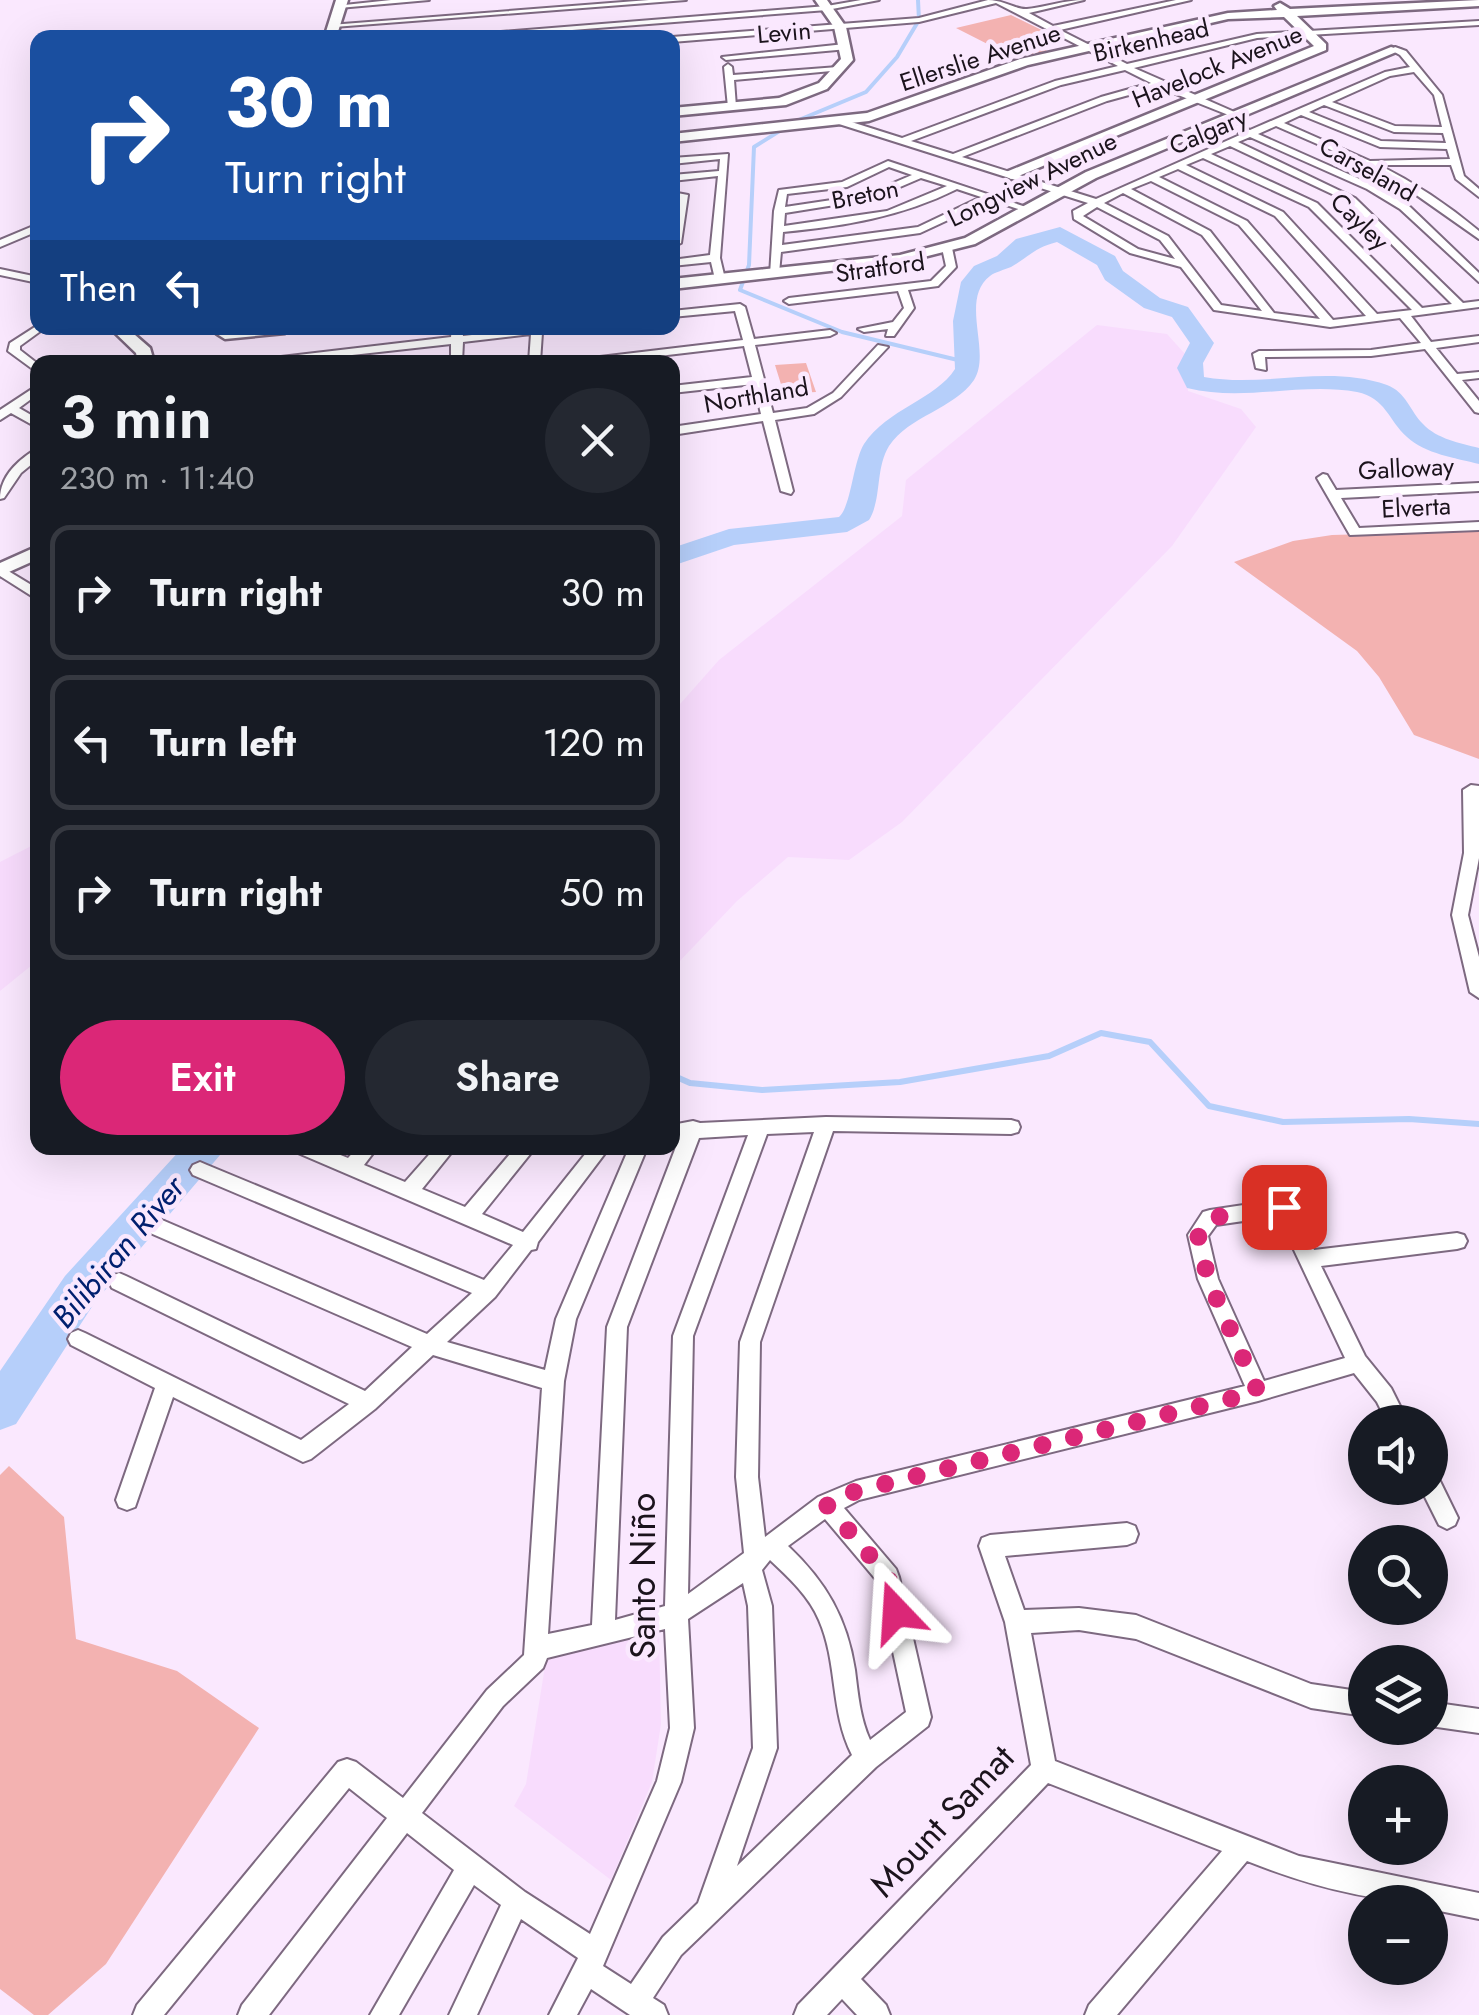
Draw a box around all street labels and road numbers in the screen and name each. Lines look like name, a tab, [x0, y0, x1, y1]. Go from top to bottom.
street label: Birkenhead	[1089, 9, 1213, 71]
street label: Levin	[755, 12, 813, 52]
street label: Ellerslie Avenue	[895, 14, 1065, 100]
street label: Havelock Avenue	[1126, 15, 1308, 117]
street label: Calgary	[1163, 99, 1253, 163]
street label: Longview Avenue	[941, 122, 1123, 236]
street label: Carseland	[1313, 128, 1423, 210]
street label: Breton	[828, 170, 902, 218]
street label: Cayley	[1323, 184, 1397, 258]
street label: Stratford	[833, 243, 927, 291]
street label: Northland	[701, 368, 811, 422]
street label: Galloway	[1357, 448, 1455, 488]
street label: Elverta	[1380, 487, 1452, 527]
street label: Santo Niño	[618, 1493, 668, 1659]
street label: Mount Samat	[858, 1733, 1026, 1908]

